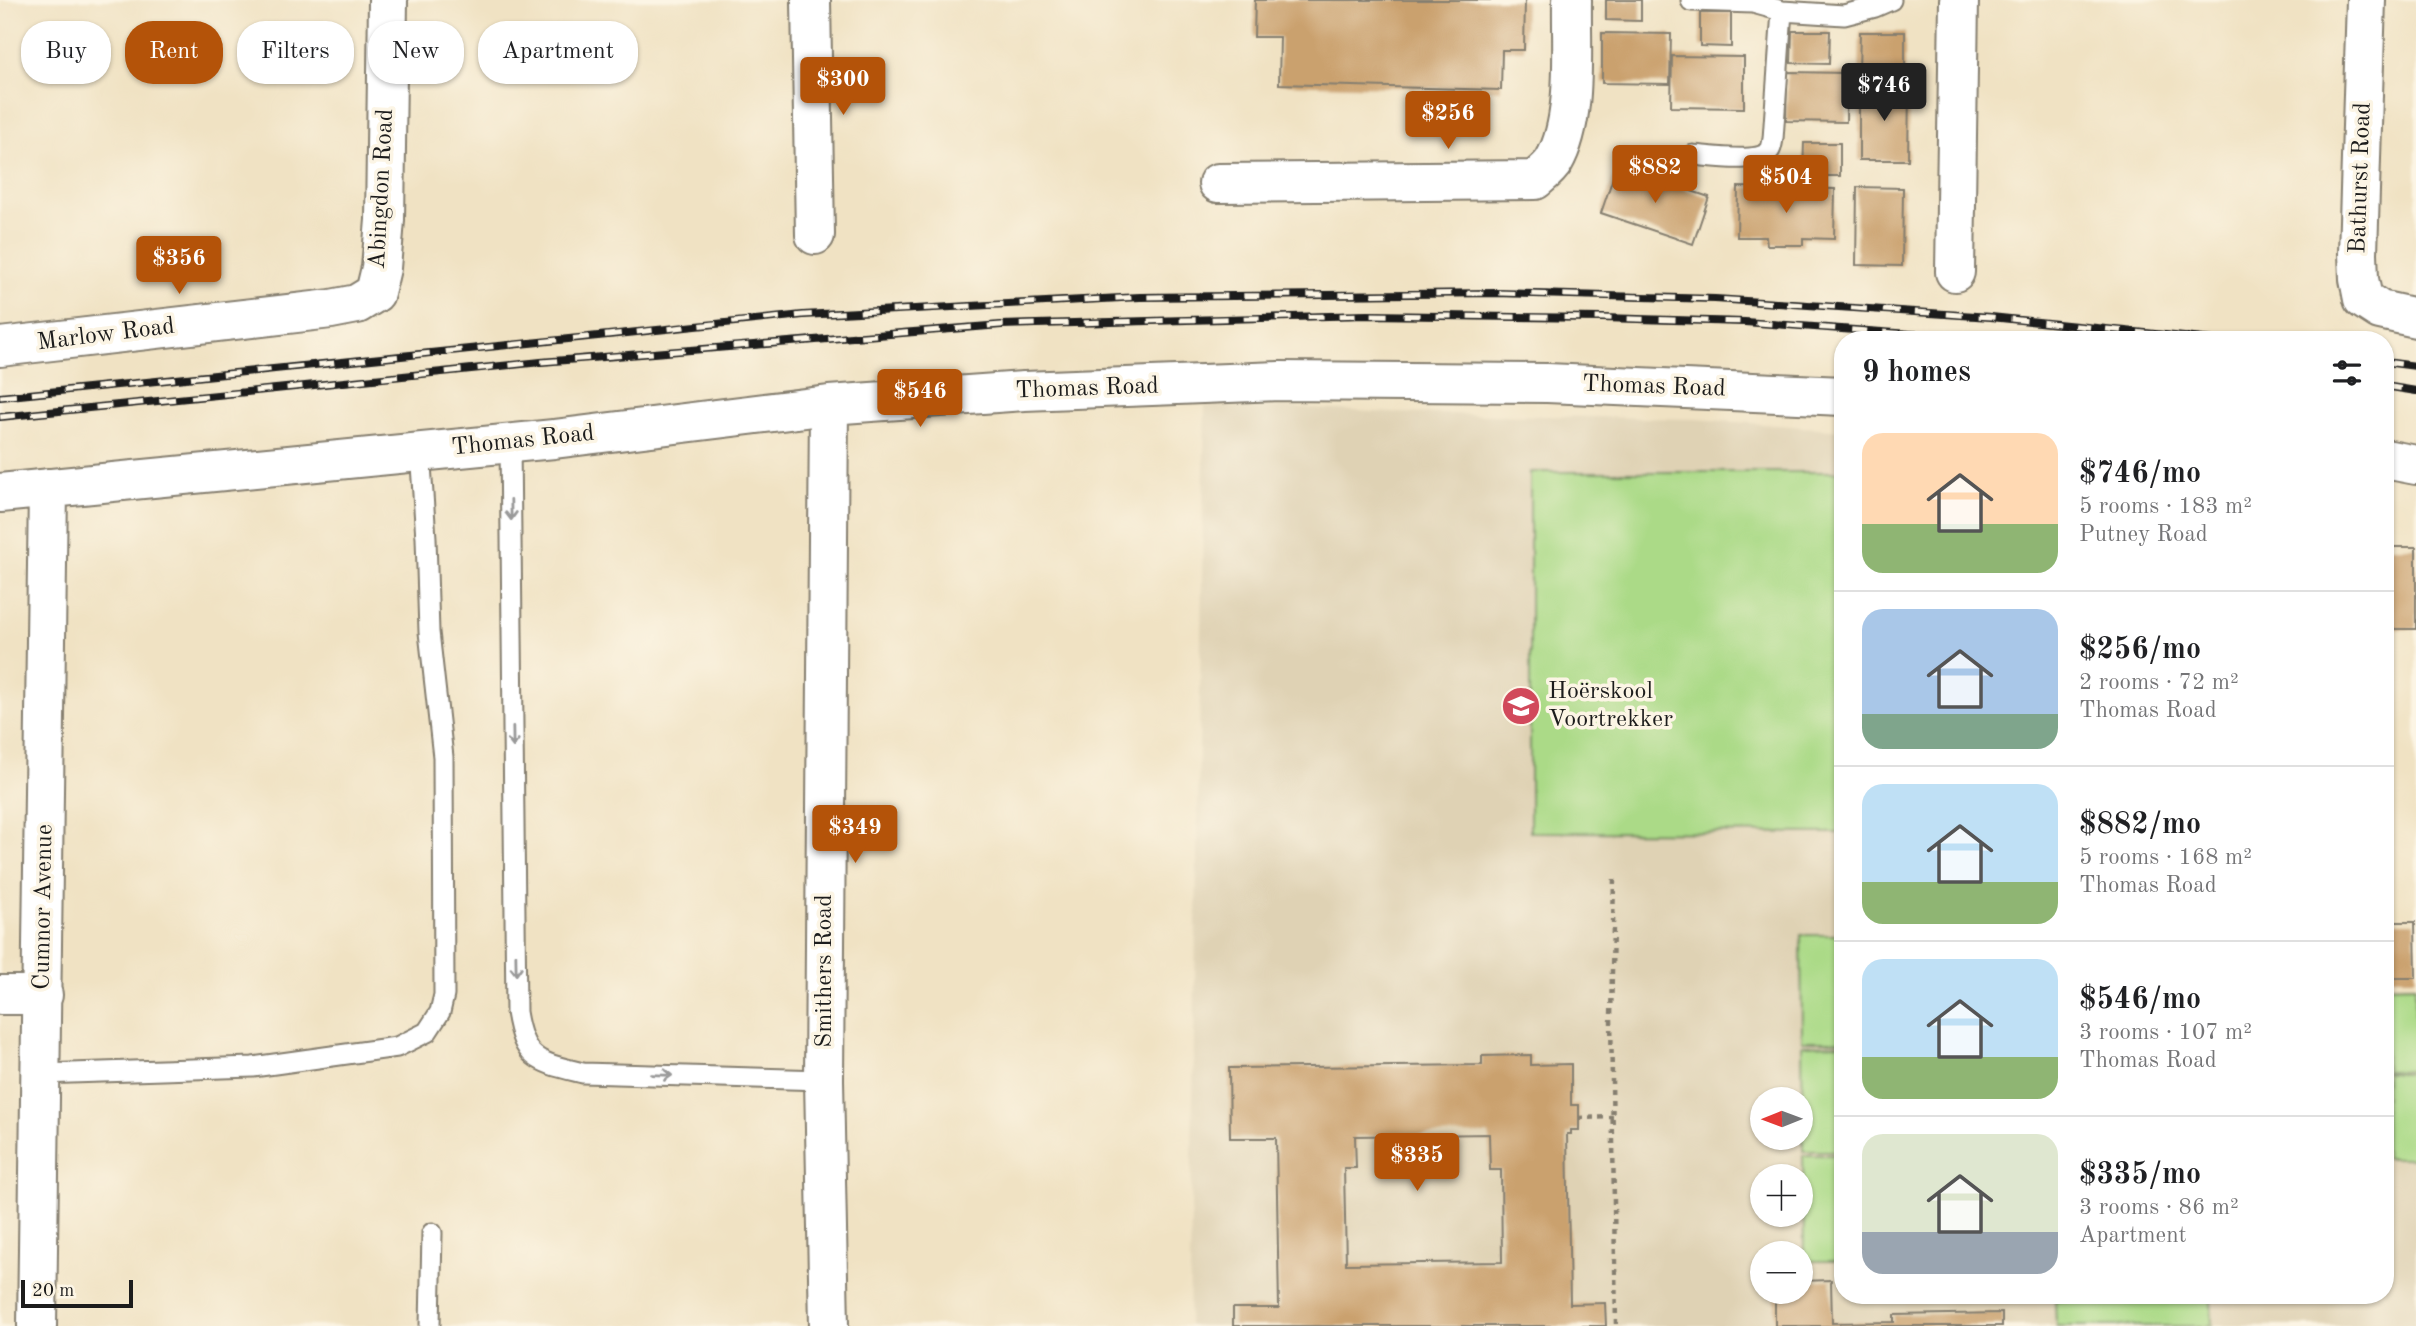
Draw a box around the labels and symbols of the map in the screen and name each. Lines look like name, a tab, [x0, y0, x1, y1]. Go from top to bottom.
pin: $300	[802, 58, 884, 117]
pin: $746	[1843, 64, 1925, 123]
pin: $256	[1407, 92, 1489, 151]
street label: Bathurst Road	[2346, 102, 2376, 254]
street label: Abingdon Road	[366, 108, 398, 270]
pin: $882	[1614, 146, 1696, 205]
pin: $504	[1745, 156, 1827, 215]
pin: $356	[138, 236, 220, 296]
street label: Marlow Road	[36, 315, 176, 355]
pin: $546	[879, 370, 961, 429]
street label: Thomas Road	[1582, 373, 1726, 401]
street label: Thomas Road	[1015, 375, 1159, 403]
street label: Thomas Road	[450, 422, 596, 460]
one-way arrow	[504, 498, 517, 521]
place label: Hoërskool Voortrekker	[1548, 680, 1673, 732]
school or university icon: Hoërskool Voortrekker	[1500, 685, 1542, 727]
one-way arrow	[506, 726, 520, 749]
pin: $349	[814, 806, 896, 865]
street label: Cumnor Avenue	[31, 824, 57, 990]
street label: Smithers Road	[813, 894, 837, 1048]
one-way arrow	[509, 953, 523, 976]
one-way arrow	[650, 1068, 673, 1082]
north arrow	[1750, 1087, 1813, 1150]
pin: $335	[1376, 1134, 1458, 1193]
scale bar	[21, 1277, 133, 1309]

